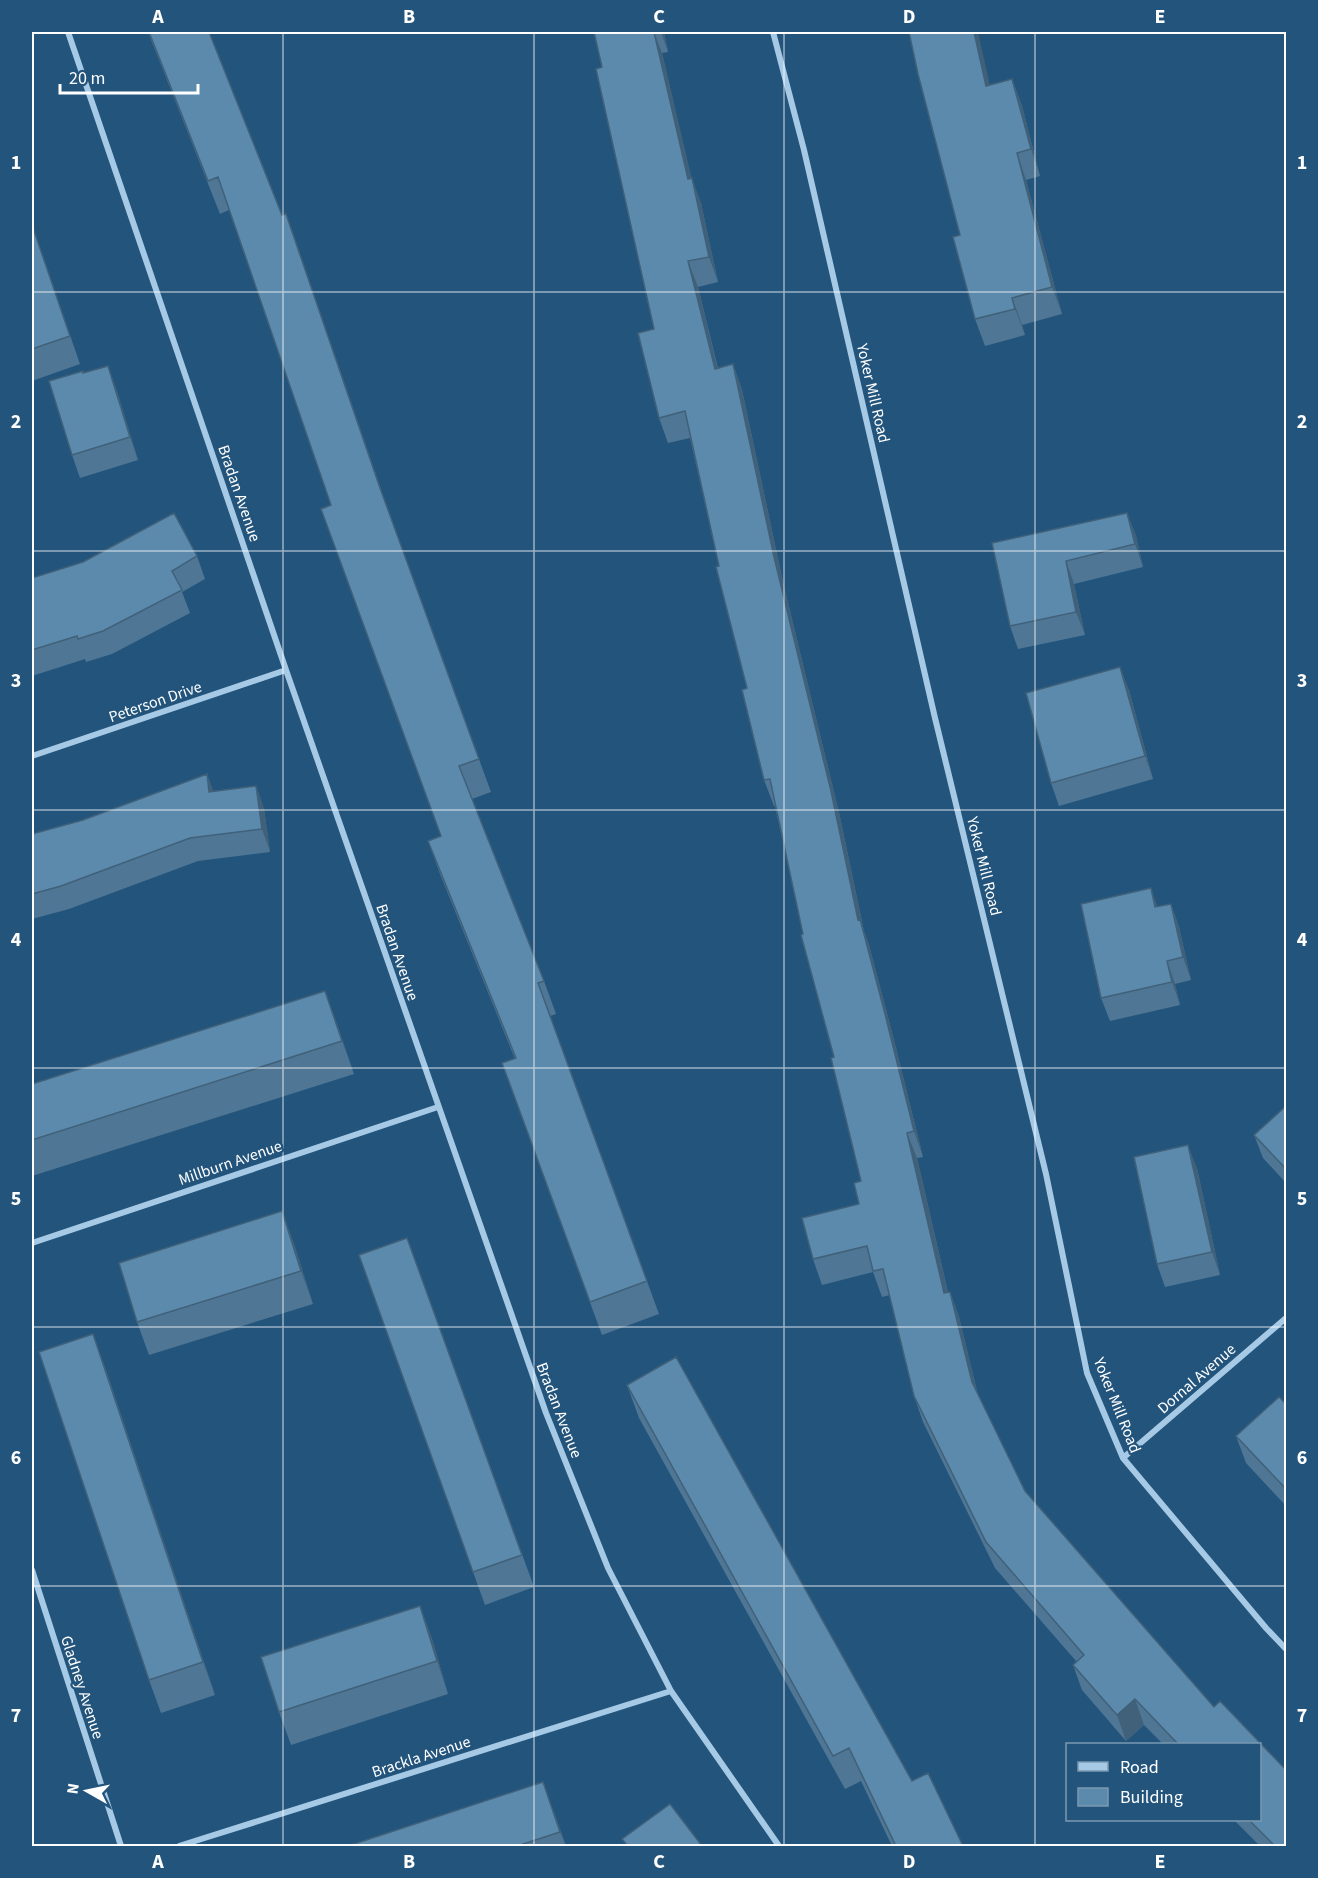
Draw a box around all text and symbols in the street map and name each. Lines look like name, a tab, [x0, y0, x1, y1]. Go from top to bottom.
text: A	[151, 3, 164, 31]
text: B	[403, 3, 415, 31]
text: C	[653, 3, 665, 31]
text: D	[903, 3, 915, 31]
text: E	[1155, 3, 1165, 31]
scale bar	[60, 57, 198, 95]
text: 20 m	[69, 66, 105, 91]
text: 1	[11, 149, 21, 177]
text: 1	[1297, 149, 1307, 177]
street label: Yoker Mill Road	[851, 340, 895, 445]
text: 2	[11, 408, 21, 436]
text: 2	[1297, 408, 1307, 436]
street label: Bradan Avenue	[212, 442, 266, 545]
text: 3	[11, 667, 21, 695]
text: 3	[1297, 667, 1307, 695]
street label: Peterson Drive	[106, 676, 205, 728]
street label: Yoker Mill Road	[961, 814, 1007, 918]
street label: Bradan Avenue	[370, 901, 424, 1004]
text: 4	[11, 926, 22, 954]
text: 4	[1297, 926, 1308, 954]
street label: Millburn Avenue	[176, 1135, 285, 1191]
text: 5	[11, 1185, 21, 1213]
text: 5	[1297, 1185, 1307, 1213]
street label: Dornal Avenue	[1153, 1338, 1241, 1419]
street label: Yoker Mill Road	[1088, 1353, 1146, 1456]
street label: Bradan Avenue	[531, 1359, 587, 1461]
text: 6	[11, 1444, 21, 1472]
text: 6	[1297, 1444, 1307, 1472]
street label: Gladney Avenue	[55, 1633, 109, 1742]
text: 7	[11, 1702, 21, 1730]
text: 7	[1297, 1702, 1307, 1730]
street label: Brackla Avenue	[369, 1731, 474, 1783]
legend	[1066, 1743, 1261, 1821]
text: Road	[1120, 1755, 1159, 1780]
north arrow	[57, 1761, 117, 1821]
text: N	[61, 1782, 85, 1796]
text: Building	[1120, 1785, 1183, 1810]
text: A	[151, 1848, 164, 1876]
text: B	[403, 1848, 415, 1876]
text: C	[653, 1848, 665, 1876]
text: D	[903, 1848, 915, 1876]
text: E	[1155, 1848, 1165, 1876]

